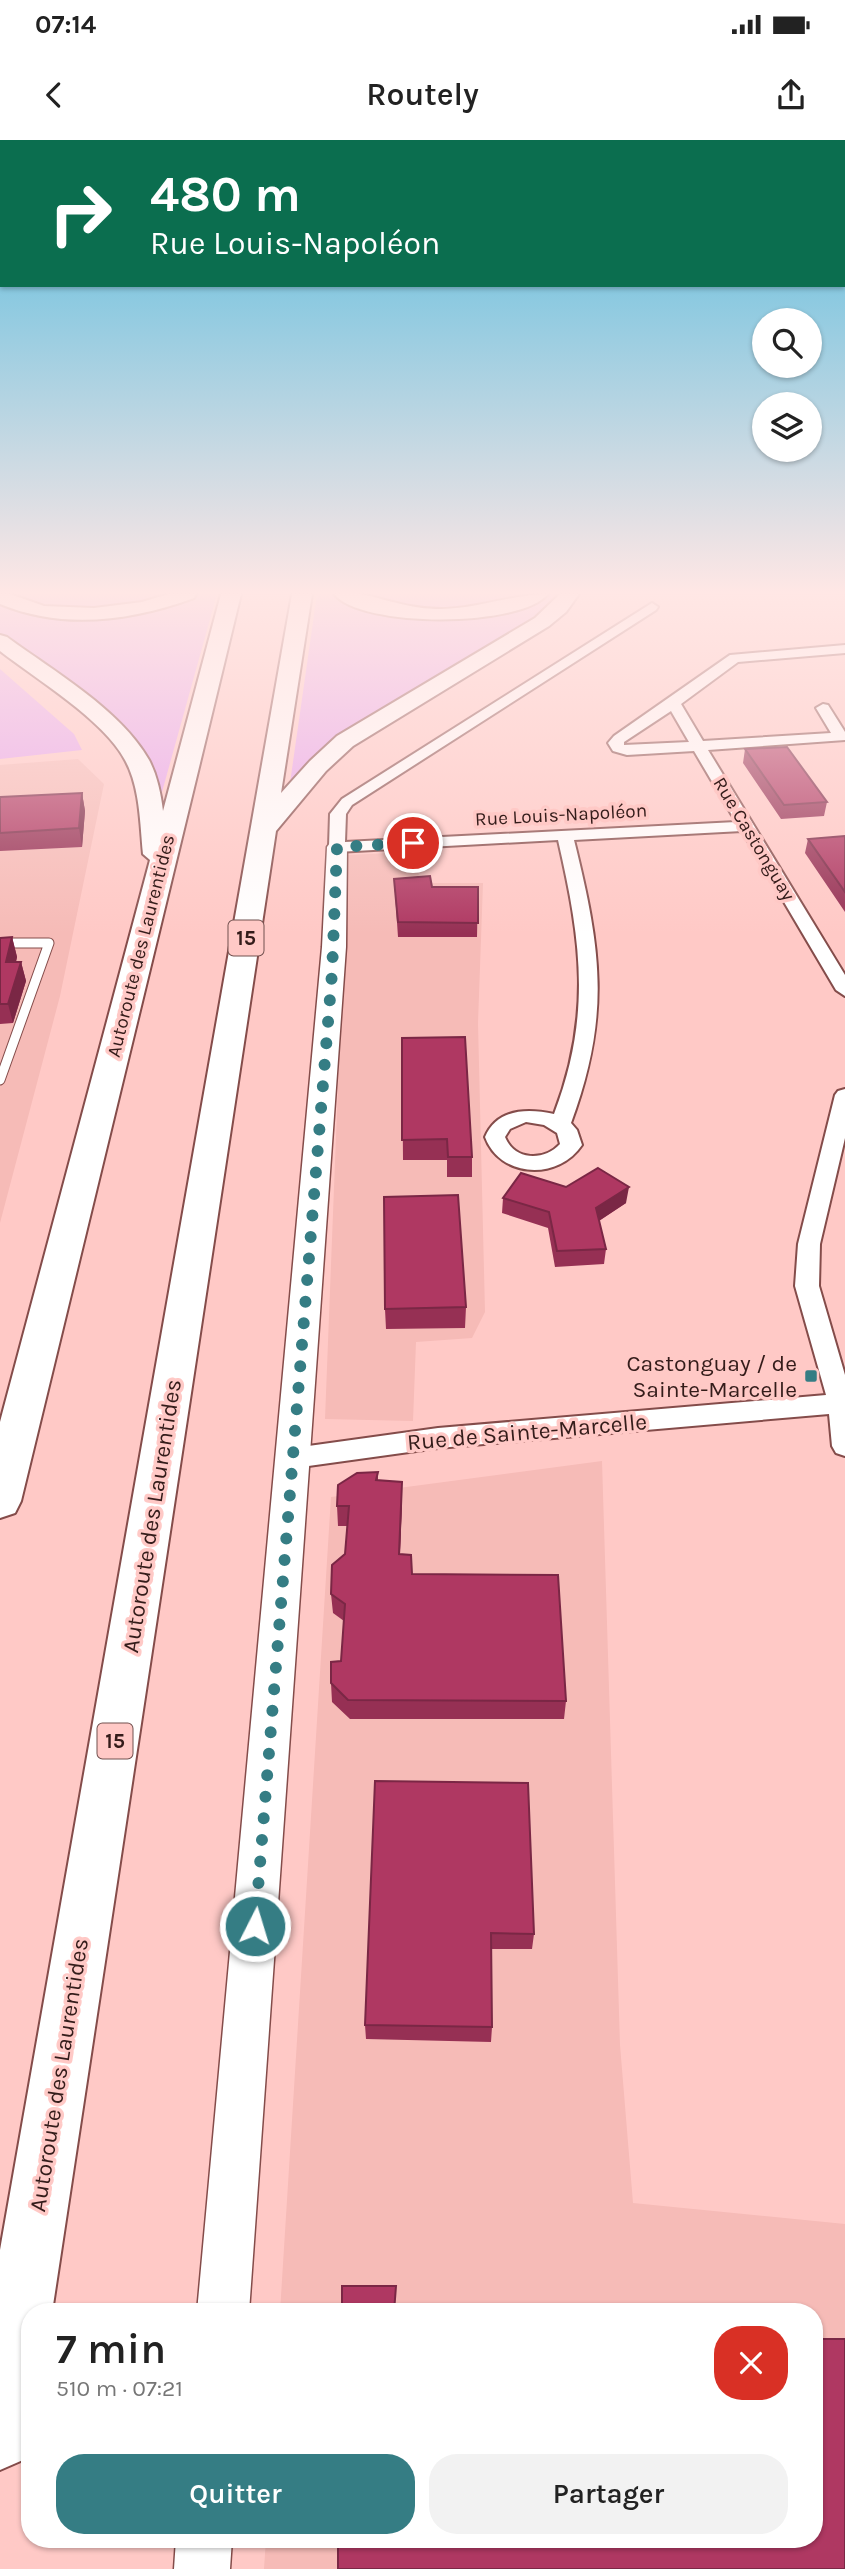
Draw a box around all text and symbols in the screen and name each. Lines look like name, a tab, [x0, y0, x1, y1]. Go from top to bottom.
text: 07:14	[35, 9, 96, 40]
icon: back	[35, 76, 73, 114]
text: Routely	[366, 76, 479, 113]
icon: share	[772, 76, 810, 114]
text: 480 m	[150, 166, 301, 223]
icon: right	[35, 168, 126, 259]
text: Rue Louis-Napoléon	[150, 225, 440, 262]
map controls	[752, 308, 822, 462]
button: search	[752, 308, 822, 378]
button: layers	[752, 392, 822, 462]
street label: Rue Castonguay	[709, 773, 800, 905]
street label: Rue Louis-Napoléon	[474, 800, 648, 830]
pin	[383, 813, 443, 873]
icon: arrive	[394, 824, 432, 862]
street label: Autoroute des Laurentides	[103, 833, 179, 1059]
road number: 15	[229, 920, 264, 956]
place label: Castonguay / de Sainte-Marcelle	[626, 1350, 797, 1403]
marker: Castonguay / de Sainte-Marcelle	[803, 1368, 819, 1384]
street label: Autoroute des Laurentides	[117, 1377, 187, 1655]
street label: Rue de Sainte-Marcelle	[406, 1408, 648, 1456]
road number: 15	[97, 1724, 132, 1758]
position arrow	[218, 1889, 292, 1963]
street label: Autoroute des Laurentides	[24, 1936, 94, 2214]
text: 7 min	[56, 2324, 166, 2374]
button: close	[714, 2326, 788, 2400]
text: 510 m · 07:21	[56, 2375, 183, 2402]
button: Quitter	[56, 2454, 415, 2534]
button: Partager	[429, 2454, 788, 2534]

